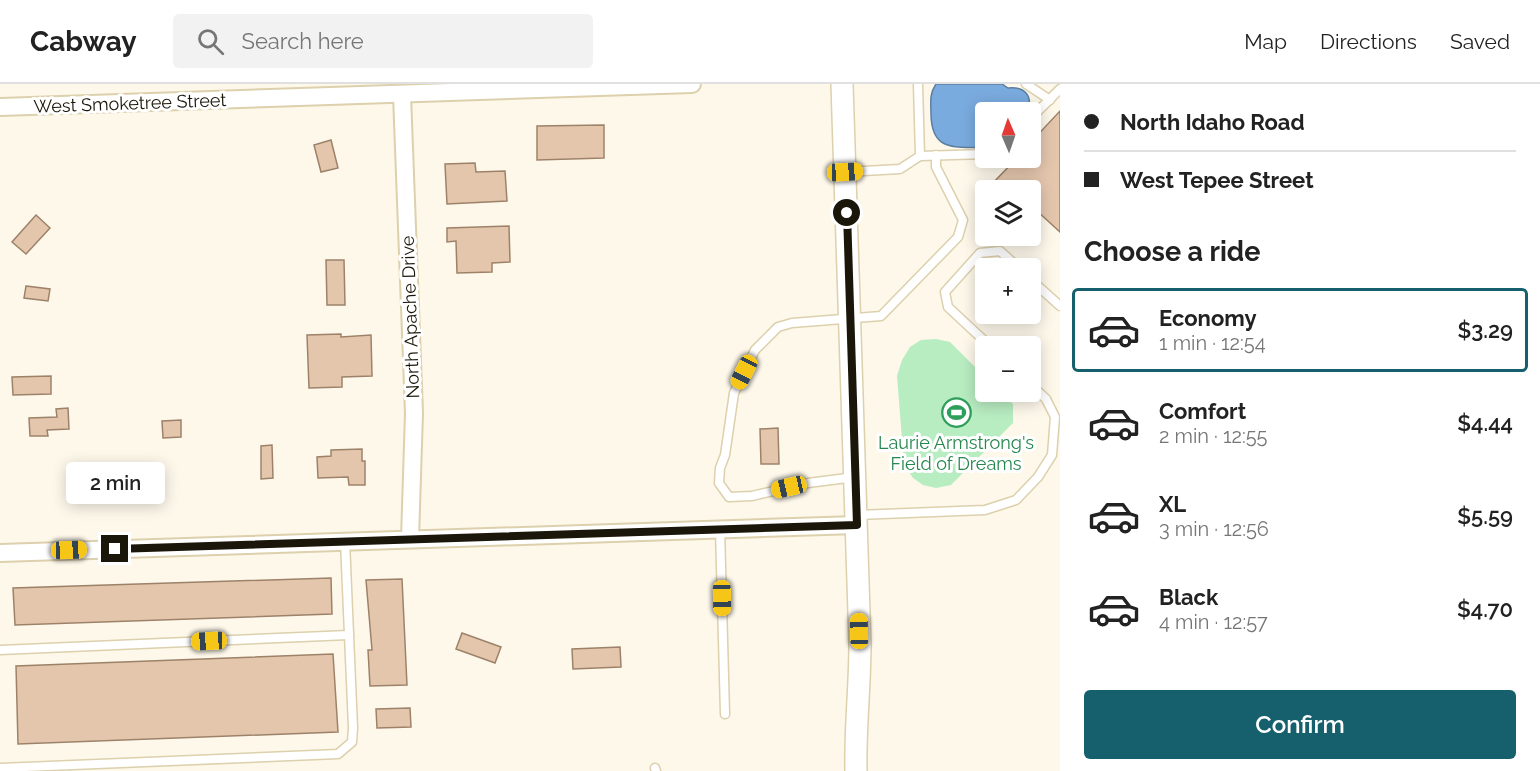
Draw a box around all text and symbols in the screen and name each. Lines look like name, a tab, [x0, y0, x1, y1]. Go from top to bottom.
search box	[173, 14, 593, 68]
text: Cabway	[30, 25, 137, 58]
icon: search	[194, 25, 227, 58]
text: Search here	[242, 28, 364, 54]
text: Map	[1244, 29, 1287, 54]
text: Directions	[1320, 29, 1417, 54]
text: Saved	[1450, 29, 1510, 54]
street label: West Smoketree Street	[33, 89, 227, 117]
north arrow	[975, 102, 1041, 168]
map controls	[975, 102, 1041, 402]
text: North Idaho Road	[1120, 109, 1305, 135]
car	[827, 162, 863, 182]
text: West Tepee Street	[1120, 167, 1314, 193]
button: layers	[975, 180, 1041, 246]
route start	[833, 199, 860, 226]
street label: North Apache Drive	[397, 235, 423, 399]
text: Choose a ride	[1084, 236, 1260, 267]
button: +	[975, 258, 1041, 324]
icon: car	[1087, 303, 1141, 357]
text: Economy	[1159, 305, 1257, 331]
text: $3.29	[1457, 317, 1513, 343]
text: 1 min · 12:54	[1159, 331, 1266, 355]
button: −	[975, 336, 1041, 402]
car	[728, 352, 760, 392]
icon: car	[1087, 396, 1141, 450]
sports icon: Laurie Armstrong's Field of Dreams	[940, 397, 972, 429]
text: Comfort	[1159, 398, 1246, 424]
text: $4.44	[1457, 410, 1513, 436]
text: 2 min · 12:55	[1159, 424, 1267, 448]
place label: Laurie Armstrong's Field of Dreams	[878, 432, 1034, 474]
callout: 2 min	[66, 462, 164, 504]
text: 2 min	[90, 471, 141, 495]
car	[769, 474, 809, 500]
icon: car	[1087, 489, 1141, 543]
text: XL	[1159, 491, 1186, 517]
text: $5.59	[1457, 503, 1513, 529]
text: 3 min · 12:56	[1159, 517, 1269, 541]
route end	[101, 535, 128, 562]
car	[51, 540, 87, 560]
car	[713, 580, 731, 616]
icon: car	[1087, 582, 1141, 636]
text: Black	[1159, 584, 1218, 610]
text: $4.70	[1457, 596, 1513, 622]
text: 4 min · 12:57	[1159, 610, 1268, 634]
car	[850, 613, 868, 649]
car	[191, 631, 227, 651]
button: Confirm	[1084, 690, 1516, 759]

